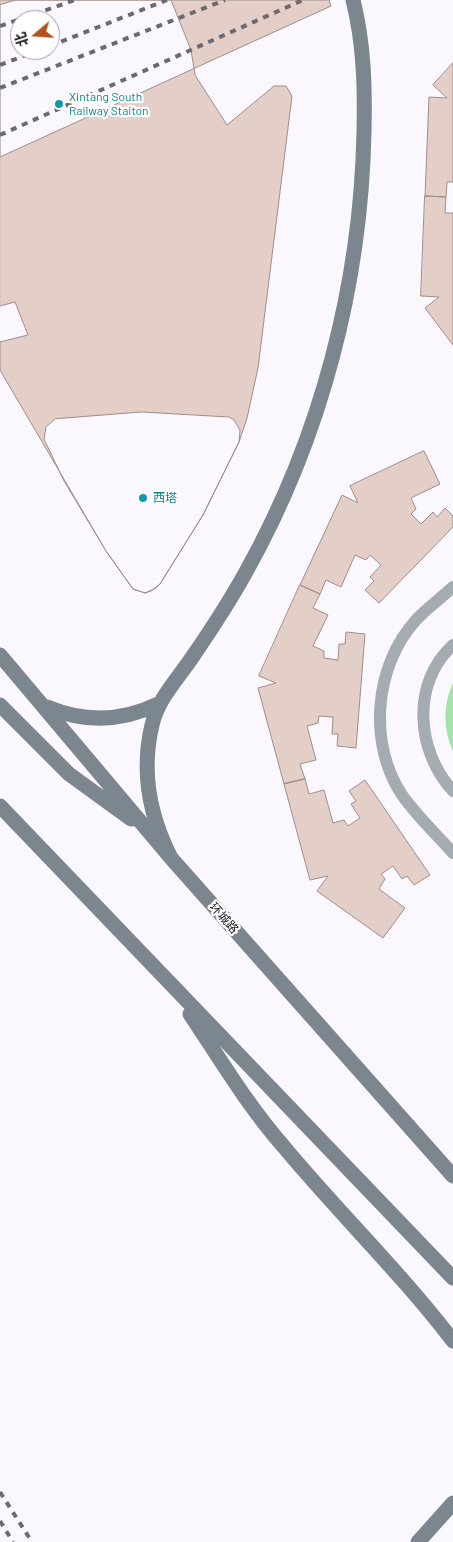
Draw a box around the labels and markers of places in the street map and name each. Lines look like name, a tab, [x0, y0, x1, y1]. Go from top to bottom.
place label: Xintang South Railway Staiton	[69, 90, 149, 118]
marker: Xintang South Railway Staiton	[53, 98, 65, 110]
place label: 西塔	[153, 491, 177, 505]
marker: 西塔	[137, 492, 149, 504]

